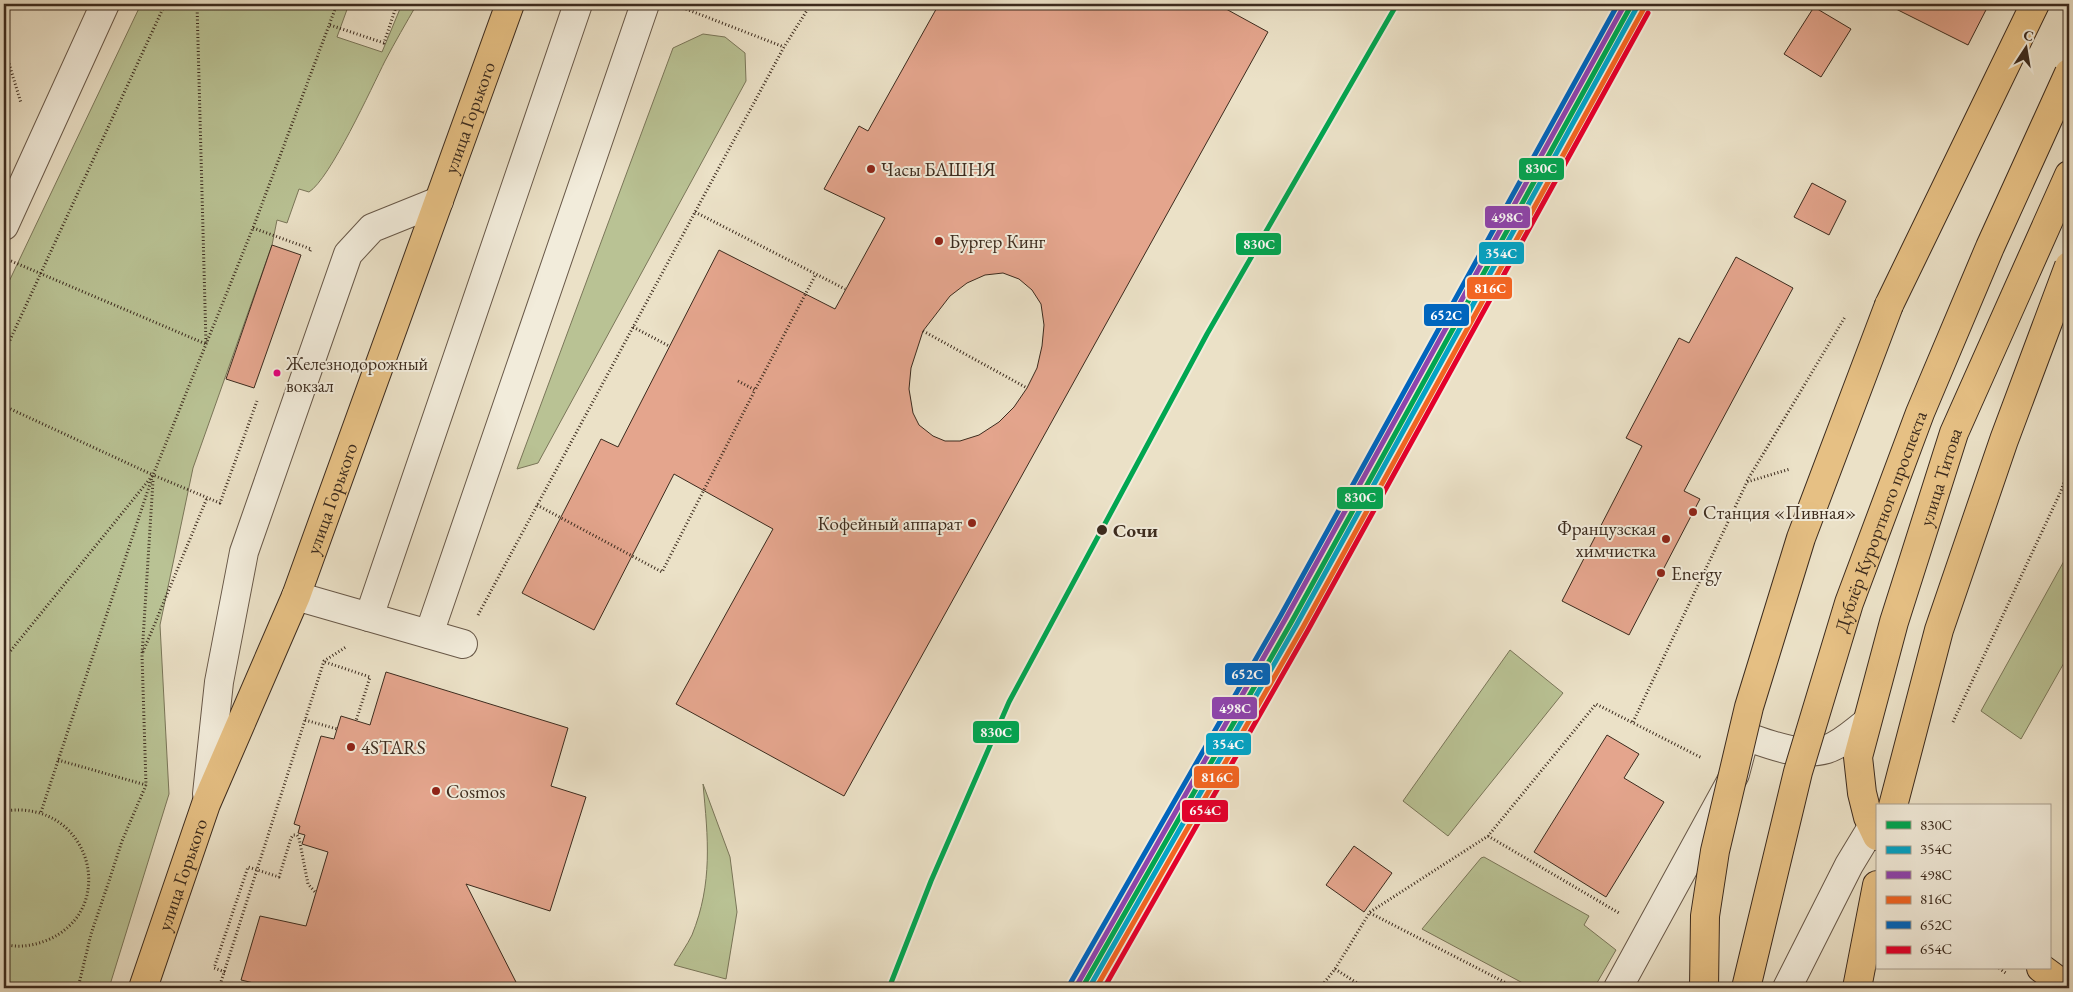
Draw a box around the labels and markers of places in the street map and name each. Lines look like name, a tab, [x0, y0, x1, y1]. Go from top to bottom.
place label: Часы БАШНЯ	[881, 157, 996, 182]
marker: Часы БАШНЯ	[865, 163, 877, 175]
place label: Бургер Кинг	[949, 229, 1046, 254]
marker: Бургер Кинг	[933, 235, 945, 247]
place label: Железнодорожный вокзал	[285, 352, 429, 397]
marker: Железнодорожный вокзал	[272, 368, 282, 378]
place label: Станция «Пивная»	[1703, 500, 1856, 525]
marker: Станция «Пивная»	[1687, 506, 1699, 518]
place label: Кофейный аппарат	[817, 511, 962, 536]
place label: Французская химчистка	[1557, 516, 1657, 563]
marker: Кофейный аппарат	[966, 517, 978, 529]
place label: Сочи	[1113, 518, 1158, 543]
marker: Сочи	[1095, 523, 1109, 537]
marker: Французская химчистка	[1660, 533, 1672, 545]
place label: Energy	[1671, 561, 1723, 586]
marker: Energy	[1655, 567, 1667, 579]
place label: 4STARS	[361, 735, 426, 760]
marker: 4STARS	[345, 741, 357, 753]
place label: Cosmos	[446, 779, 505, 804]
marker: Cosmos	[430, 785, 442, 797]

